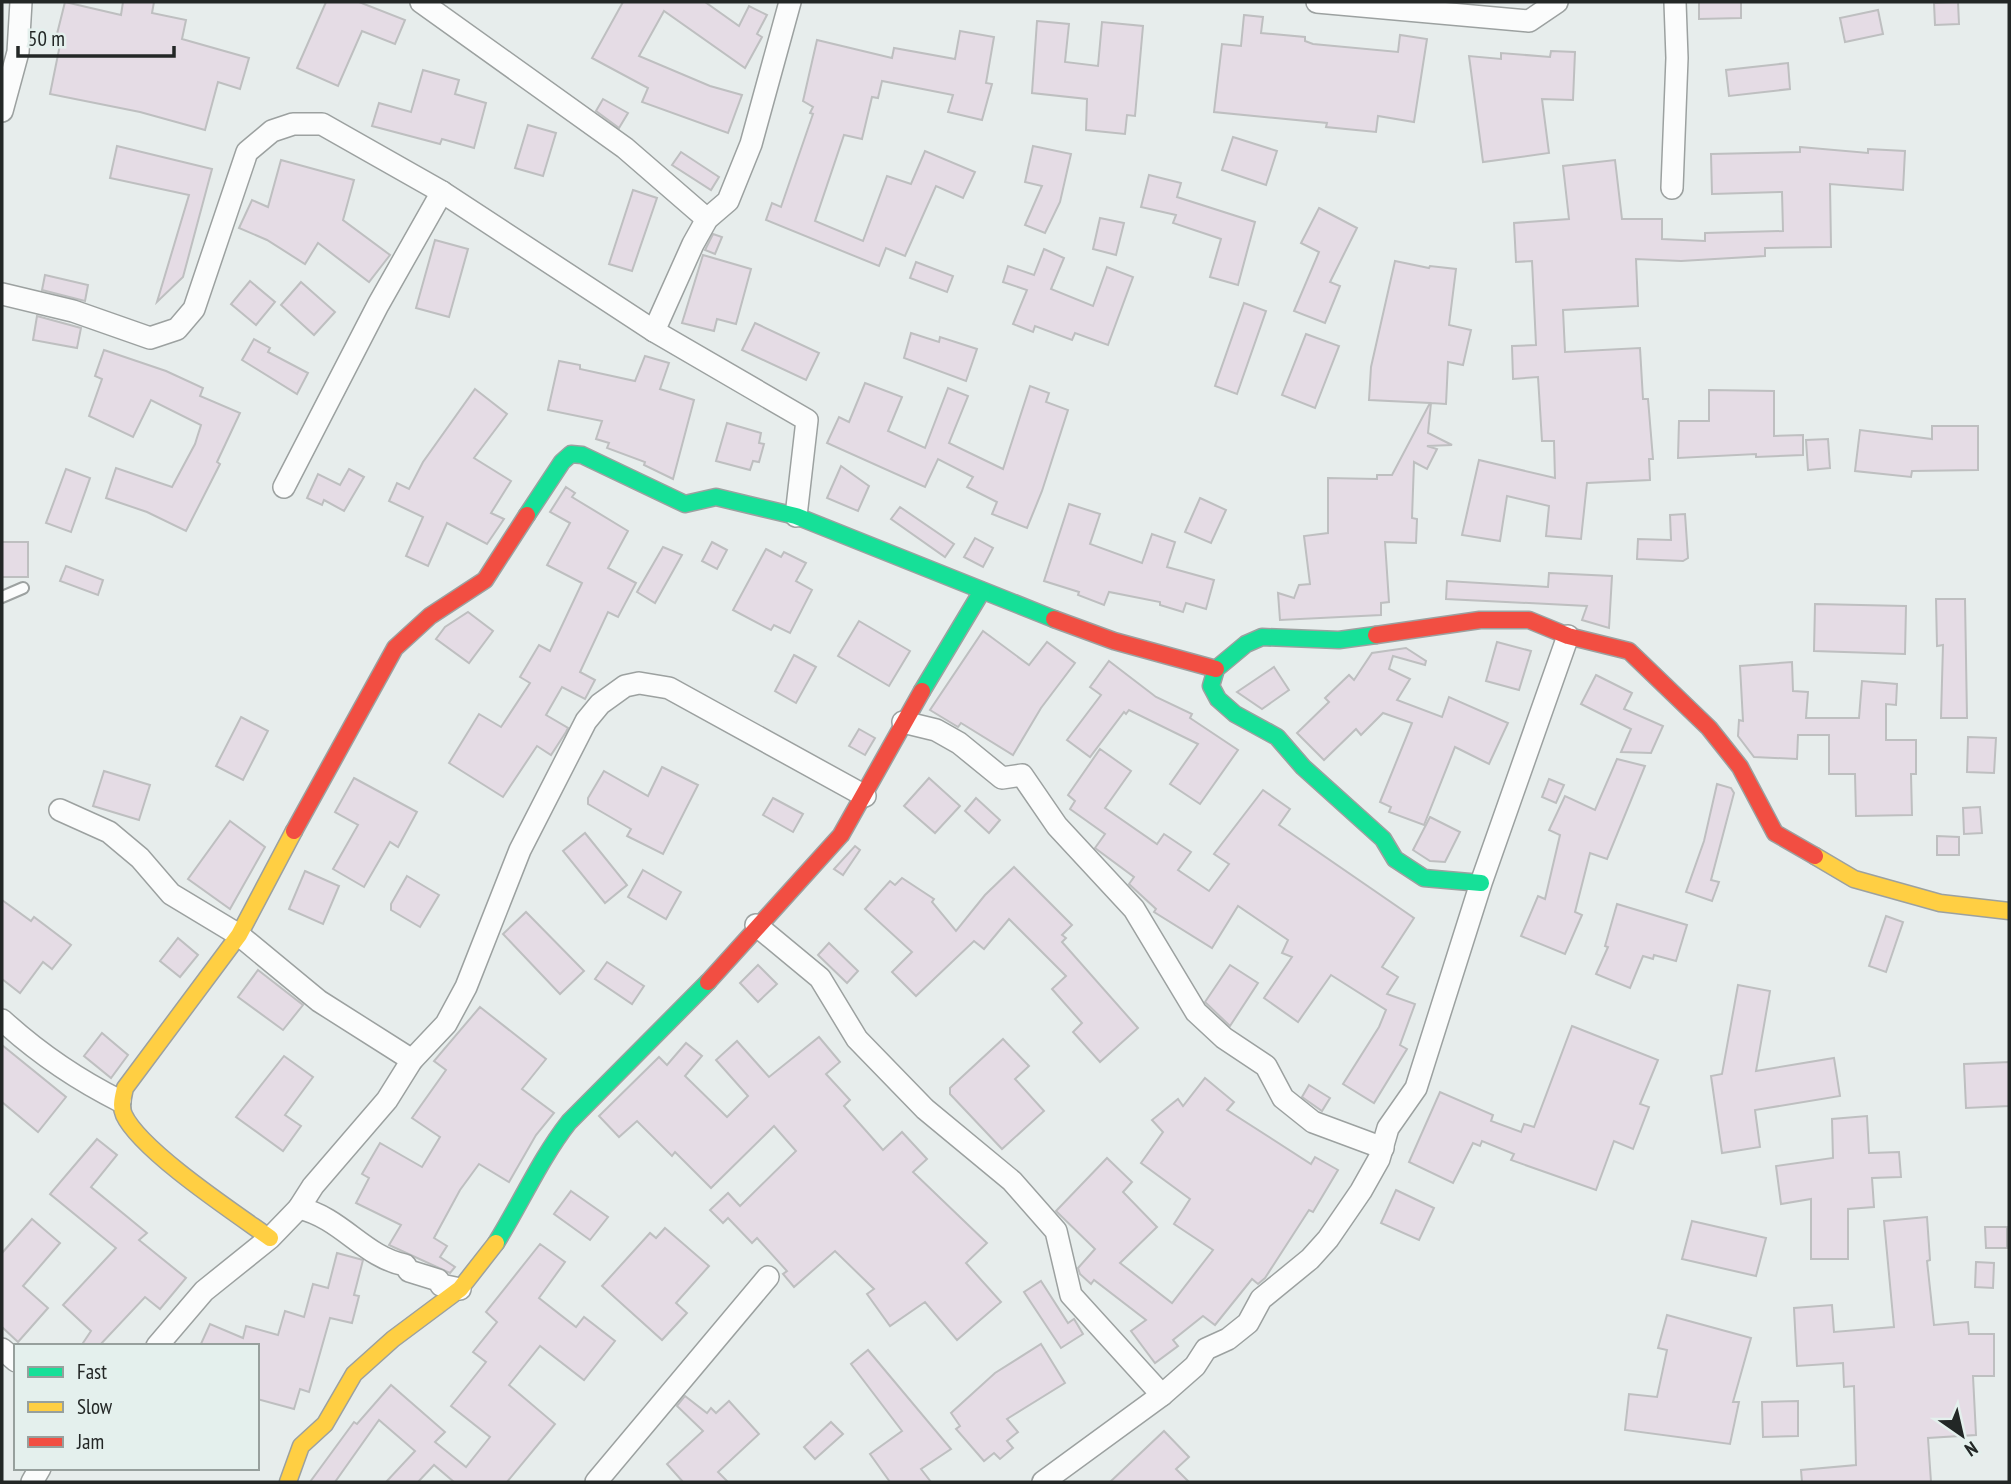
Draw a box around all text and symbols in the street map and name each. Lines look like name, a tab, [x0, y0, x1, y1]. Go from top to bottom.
scale bar	[18, 14, 173, 58]
text: 50 m	[28, 25, 65, 52]
legend	[14, 1344, 259, 1470]
text: Fast	[77, 1358, 107, 1385]
text: Slow	[77, 1393, 113, 1420]
north arrow	[1927, 1400, 1997, 1470]
text: Jam	[76, 1428, 104, 1455]
text: N	[1961, 1436, 1982, 1462]

